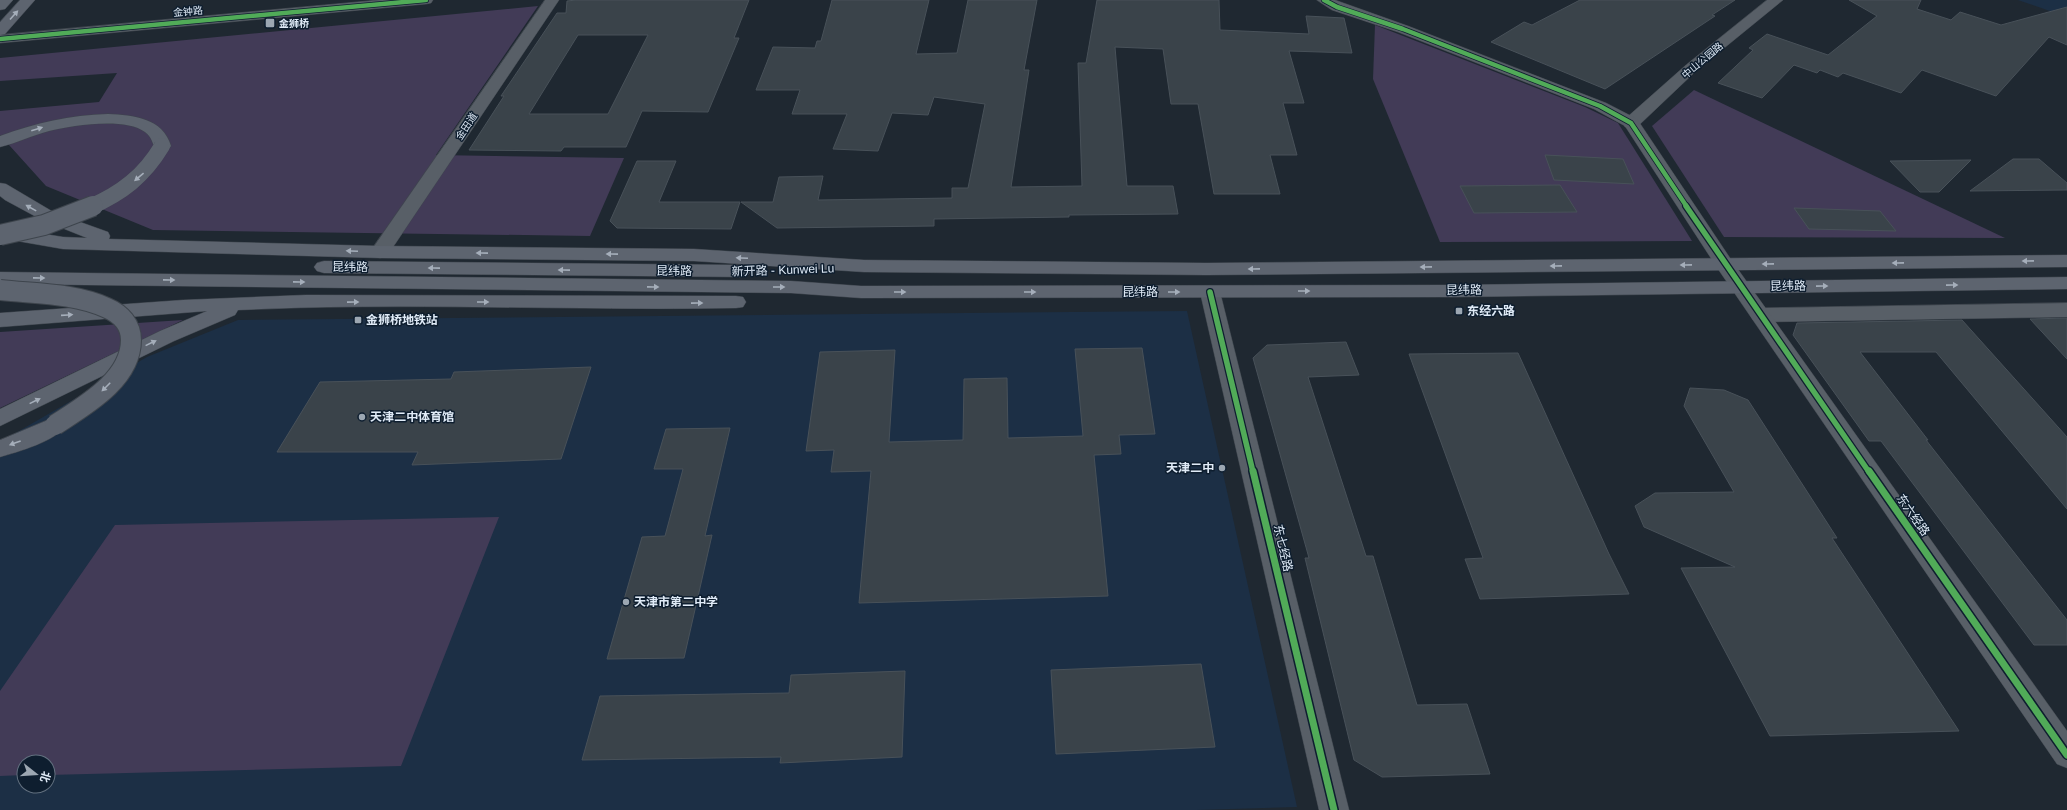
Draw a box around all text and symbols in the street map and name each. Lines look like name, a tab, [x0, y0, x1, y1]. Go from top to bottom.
street label: 金钟路	[173, 5, 203, 18]
one-way arrow	[9, 11, 18, 20]
marker: 金狮桥	[264, 17, 276, 29]
place label: 金狮桥	[278, 18, 309, 29]
street label: 中山公园路	[1680, 40, 1725, 81]
street label: 金田道	[453, 111, 479, 142]
one-way arrow	[31, 126, 43, 132]
one-way arrow	[134, 173, 144, 182]
one-way arrow	[25, 204, 37, 211]
one-way arrow	[345, 248, 358, 254]
one-way arrow	[475, 250, 488, 256]
one-way arrow	[605, 251, 618, 257]
one-way arrow	[735, 255, 748, 261]
one-way arrow	[2021, 258, 2034, 264]
street label: 昆纬路	[332, 260, 368, 274]
one-way arrow	[1891, 260, 1904, 266]
street label: 新开路 - Kunwei Lu	[731, 261, 835, 279]
one-way arrow	[1761, 261, 1774, 267]
one-way arrow	[1679, 262, 1692, 268]
one-way arrow	[1549, 263, 1562, 269]
street label: 昆纬路	[656, 264, 692, 278]
one-way arrow	[1419, 264, 1432, 270]
one-way arrow	[427, 265, 440, 271]
one-way arrow	[1247, 266, 1260, 272]
one-way arrow	[557, 267, 570, 273]
one-way arrow	[33, 275, 46, 281]
one-way arrow	[163, 277, 176, 283]
one-way arrow	[293, 279, 306, 285]
street label: 昆纬路	[1770, 279, 1806, 293]
one-way arrow	[1946, 281, 1958, 288]
street label: 昆纬路	[1446, 283, 1482, 297]
one-way arrow	[1816, 283, 1829, 289]
one-way arrow	[647, 284, 660, 290]
one-way arrow	[773, 284, 786, 290]
street label: 昆纬路	[1122, 285, 1158, 299]
one-way arrow	[1298, 288, 1311, 294]
one-way arrow	[894, 289, 907, 295]
one-way arrow	[1024, 289, 1037, 295]
one-way arrow	[1168, 289, 1181, 295]
one-way arrow	[347, 299, 360, 305]
one-way arrow	[477, 299, 490, 305]
one-way arrow	[691, 300, 704, 306]
place label: 东经六路	[1467, 304, 1515, 318]
marker: 东经六路	[1454, 306, 1464, 316]
one-way arrow	[61, 312, 73, 319]
place label: 金狮桥地铁站	[366, 313, 438, 327]
marker: 金狮桥地铁站	[353, 315, 363, 325]
one-way arrow	[146, 340, 157, 346]
one-way arrow	[101, 382, 111, 392]
one-way arrow	[29, 398, 41, 404]
place label: 天津二中体育馆	[370, 410, 454, 424]
marker: 天津二中体育馆	[357, 412, 367, 422]
one-way arrow	[8, 441, 20, 447]
place label: 天津二中	[1166, 461, 1214, 475]
marker: 天津二中	[1217, 463, 1227, 473]
street label: 东六经路	[1893, 491, 1933, 539]
street label: 东七经路	[1271, 523, 1295, 573]
place label: 天津市第二中学	[634, 595, 718, 609]
marker: 天津市第二中学	[621, 597, 631, 607]
north arrow	[16, 754, 56, 794]
text: 北	[38, 770, 53, 784]

